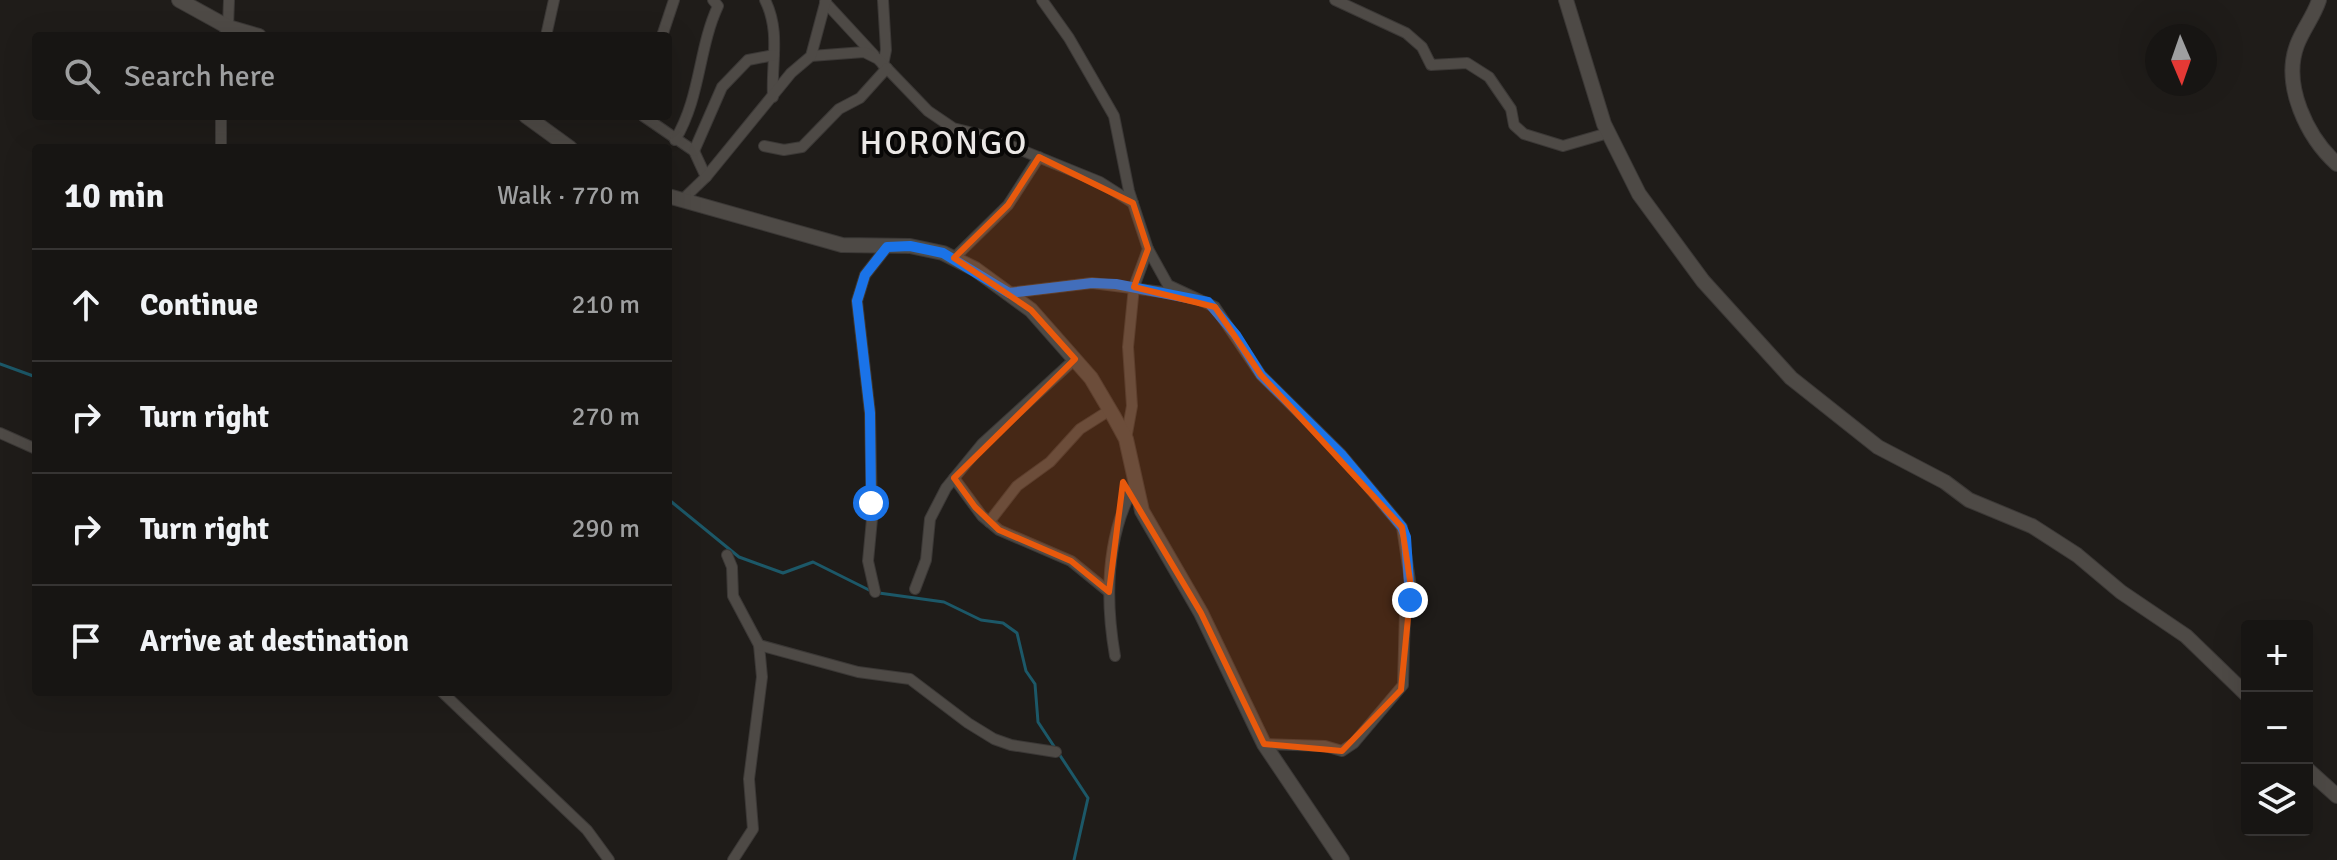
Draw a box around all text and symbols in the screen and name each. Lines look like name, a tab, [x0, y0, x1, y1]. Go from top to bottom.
north arrow	[2145, 24, 2217, 96]
search box	[32, 32, 672, 120]
icon: search	[60, 54, 104, 98]
text: Search here	[124, 58, 275, 95]
district label: HORONGO	[860, 122, 1028, 164]
text: 10 min	[64, 175, 164, 217]
text: Walk · 770 m	[497, 180, 640, 212]
icon: ahead	[64, 283, 108, 327]
text: Continue	[140, 287, 258, 324]
text: 210 m	[571, 289, 640, 321]
icon: right	[64, 395, 108, 439]
text: Turn right	[140, 399, 269, 436]
text: 270 m	[571, 401, 640, 433]
route start	[853, 485, 889, 521]
icon: right	[64, 507, 108, 551]
text: Turn right	[140, 511, 269, 548]
text: 290 m	[571, 513, 640, 545]
route end	[1392, 582, 1428, 618]
icon: arrive	[64, 619, 108, 663]
map controls	[2241, 620, 2313, 836]
button: +	[2241, 620, 2313, 692]
text: Arrive at destination	[140, 623, 409, 660]
button: −	[2241, 692, 2313, 764]
button: layers	[2241, 764, 2313, 836]

